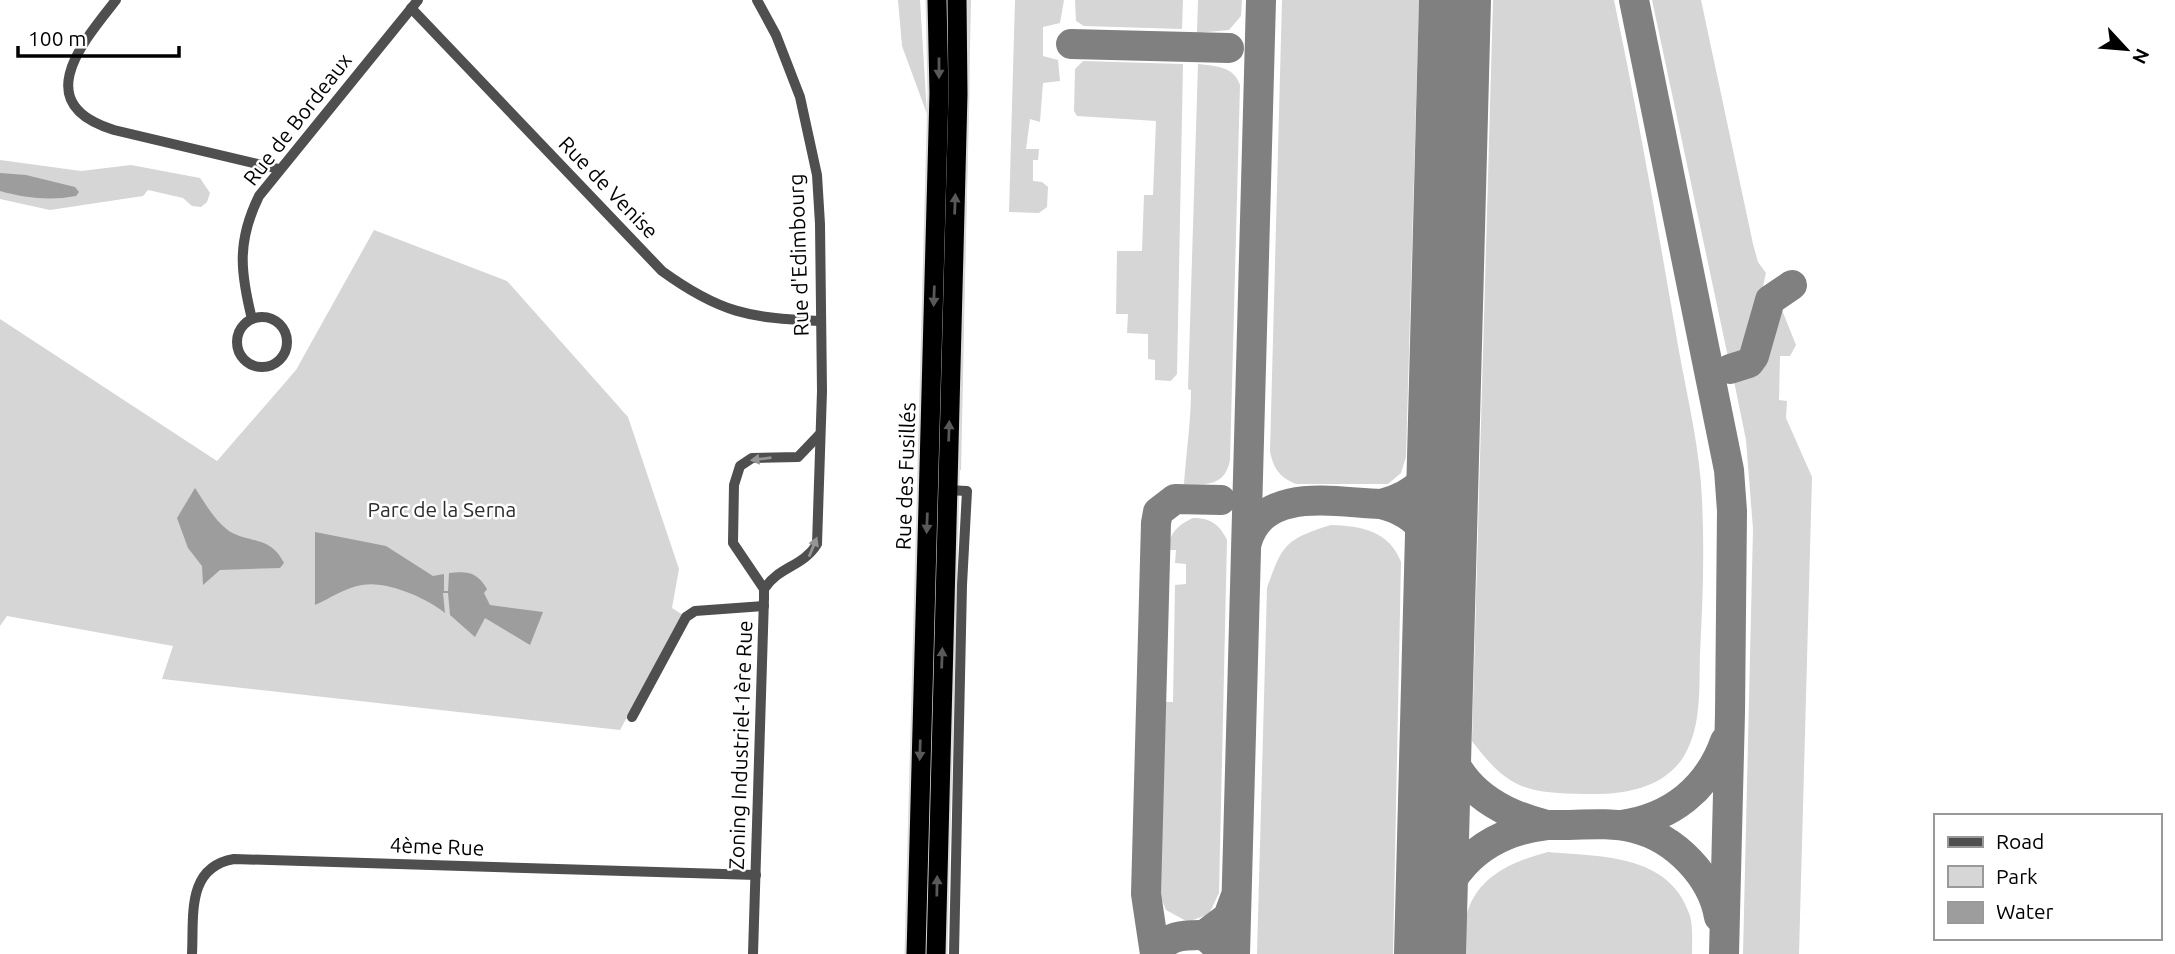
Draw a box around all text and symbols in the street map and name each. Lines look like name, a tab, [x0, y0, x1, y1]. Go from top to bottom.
scale bar	[18, 14, 178, 58]
north arrow	[2091, 14, 2161, 84]
text: 100 m	[28, 26, 86, 50]
text: N	[2128, 45, 2154, 68]
street label: Rue de Bordeaux	[238, 48, 356, 190]
one-way arrow	[933, 57, 945, 79]
street label: Rue de Venise	[554, 131, 664, 243]
street label: Rue d'Edimbourg	[783, 173, 813, 337]
one-way arrow	[950, 192, 961, 214]
one-way arrow	[929, 285, 940, 307]
street label: Rue des Fusillés	[890, 402, 920, 550]
one-way arrow	[943, 420, 954, 442]
one-way arrow	[749, 454, 771, 465]
park label: Parc de la Serna	[368, 497, 516, 521]
one-way arrow	[921, 512, 932, 534]
one-way arrow	[807, 536, 818, 557]
street label: Zoning Industriel-1ère Rue	[724, 620, 756, 870]
one-way arrow	[937, 647, 948, 669]
one-way arrow	[914, 740, 925, 762]
legend	[1934, 814, 2161, 940]
text: Road	[1996, 829, 2044, 853]
street label: 4ème Rue	[389, 832, 485, 860]
text: Park	[1996, 864, 2038, 888]
one-way arrow	[931, 875, 942, 897]
text: Water	[1996, 899, 2054, 923]

